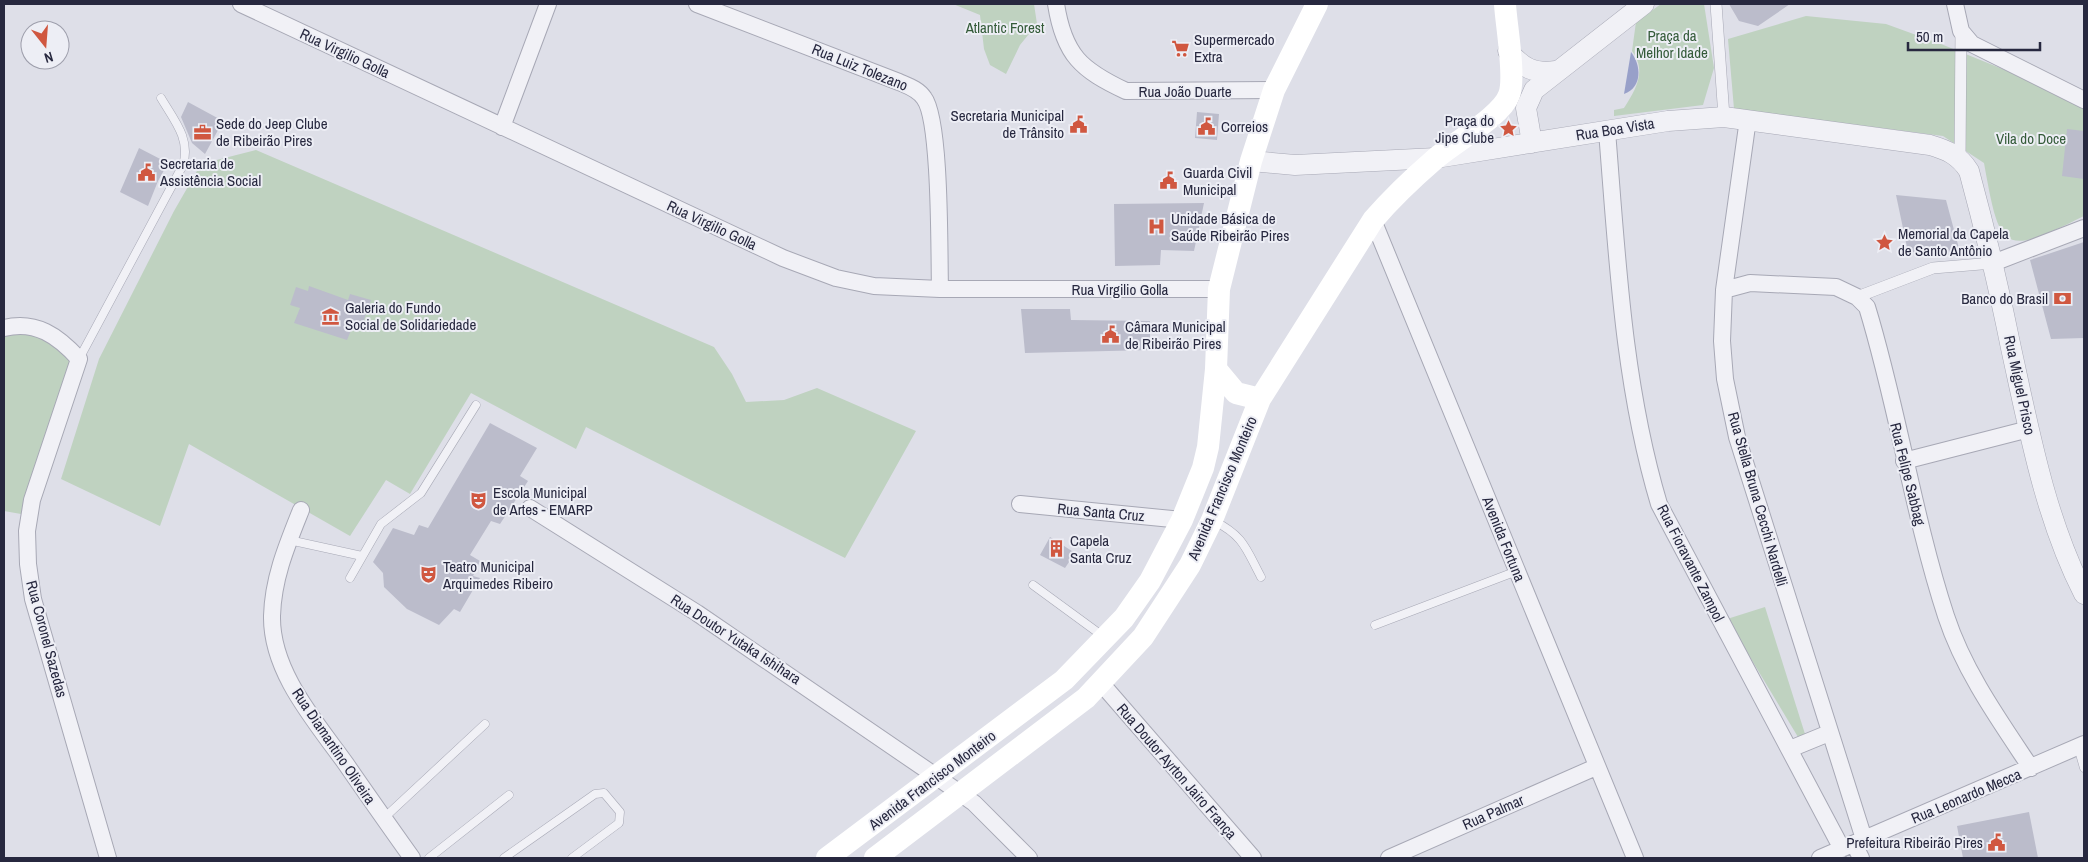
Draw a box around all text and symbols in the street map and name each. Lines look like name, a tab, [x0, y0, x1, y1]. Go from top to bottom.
park label: Atlantic Forest	[965, 17, 1045, 38]
north arrow	[20, 20, 70, 70]
scale bar	[1908, 20, 2040, 52]
street label: Rua Virgilio Golla	[297, 23, 393, 83]
park label: Praça da Melhor Idade	[1636, 25, 1708, 63]
text: 50 m	[1916, 26, 1943, 47]
place label: Supermercado Extra	[1194, 29, 1275, 67]
street label: Rua Luiz Tolezano	[809, 38, 911, 96]
supermarket icon: Supermercado Extra	[1170, 38, 1190, 58]
text: N	[42, 48, 55, 67]
street label: Rua João Duarte	[1139, 81, 1232, 102]
place label: Secretaria Municipal de Trânsito	[951, 105, 1064, 143]
place label: Praça do Jipe Clube	[1435, 110, 1494, 148]
street label: Rua Boa Vista	[1574, 112, 1656, 146]
place label: Sede do Jeep Clube de Ribeirão Pires	[216, 113, 328, 151]
public building icon: Secretaria Municipal de Trânsito	[1068, 114, 1088, 134]
public building icon: Correios	[1197, 116, 1217, 136]
place label: Correios	[1221, 116, 1268, 137]
place icon: Praça do Jipe Clube	[1498, 119, 1518, 139]
office icon: Sede do Jeep Clube de Ribeirão Pires	[192, 122, 212, 142]
park label: Vila do Doce	[1996, 128, 2066, 149]
place label: Secretaria de Assistência Social	[159, 153, 261, 191]
public building icon: Secretaria de Assistência Social	[136, 162, 156, 182]
place label: Guarda Civil Municipal	[1183, 162, 1252, 200]
public building icon: Guarda Civil Municipal	[1159, 171, 1179, 191]
street label: Rua Virgilio Golla	[664, 195, 760, 255]
place label: Unidade Básica de Saúde Ribeirão Pires	[1171, 208, 1289, 246]
hospital icon: Unidade Básica de Saúde Ribeirão Pires	[1147, 217, 1167, 237]
place label: Memorial da Capela de Santo Antônio	[1898, 223, 2009, 261]
place icon: Memorial da Capela de Santo Antônio	[1874, 232, 1894, 252]
street label: Rua Virgilio Golla	[1072, 279, 1169, 300]
place label: Banco do Brasil	[1961, 288, 2048, 309]
bank icon: Banco do Brasil	[2052, 288, 2072, 308]
place label: Galeria do Fundo Social de Solidariedade	[345, 297, 476, 335]
museum icon: Galeria do Fundo Social de Solidariedade	[321, 306, 341, 326]
place label: Câmara Municipal de Ribeirão Pires	[1125, 316, 1226, 354]
public building icon: Câmara Municipal de Ribeirão Pires	[1101, 325, 1121, 345]
street label: Rua Miguel Prisco	[1999, 333, 2041, 437]
street label: Rua Stella Bruna Cecchi Nardelli	[1723, 409, 1793, 589]
street label: Avenida Francisco Monteiro	[1182, 413, 1262, 564]
street label: Rua Felipe Sabbag	[1885, 420, 1931, 528]
place label: Escola Municipal de Artes - EMARP	[493, 482, 593, 520]
theatre icon: Escola Municipal de Artes - EMARP	[469, 491, 489, 511]
street label: Avenida Fortuna	[1477, 492, 1531, 585]
street label: Rua Santa Cruz	[1056, 498, 1146, 526]
street label: Rua Fioravante Zampol	[1652, 501, 1730, 625]
place label: Capela Santa Cruz	[1070, 530, 1132, 568]
building icon: Capela Santa Cruz	[1046, 539, 1066, 559]
place label: Teatro Municipal Arquimedes Ribeiro	[442, 556, 553, 594]
theatre icon: Teatro Municipal Arquimedes Ribeiro	[419, 565, 439, 585]
street label: Rua Coronel Sazedas	[21, 578, 73, 700]
street label: Rua Doutor Yutaka Ishihara	[667, 589, 805, 689]
street label: Rua Diamantino Oliveira	[287, 684, 381, 808]
street label: Rua Doutor Ayrton Jairo França	[1112, 699, 1242, 843]
street label: Avenida Francisco Monteiro	[863, 725, 1000, 835]
street label: Rua Leonardo Mecca	[1908, 763, 2024, 829]
street label: Rua Palmar	[1459, 789, 1527, 835]
place label: Prefeitura Ribeirão Pires	[1846, 832, 1983, 853]
public building icon: Prefeitura Ribeirão Pires	[1987, 832, 2007, 852]

